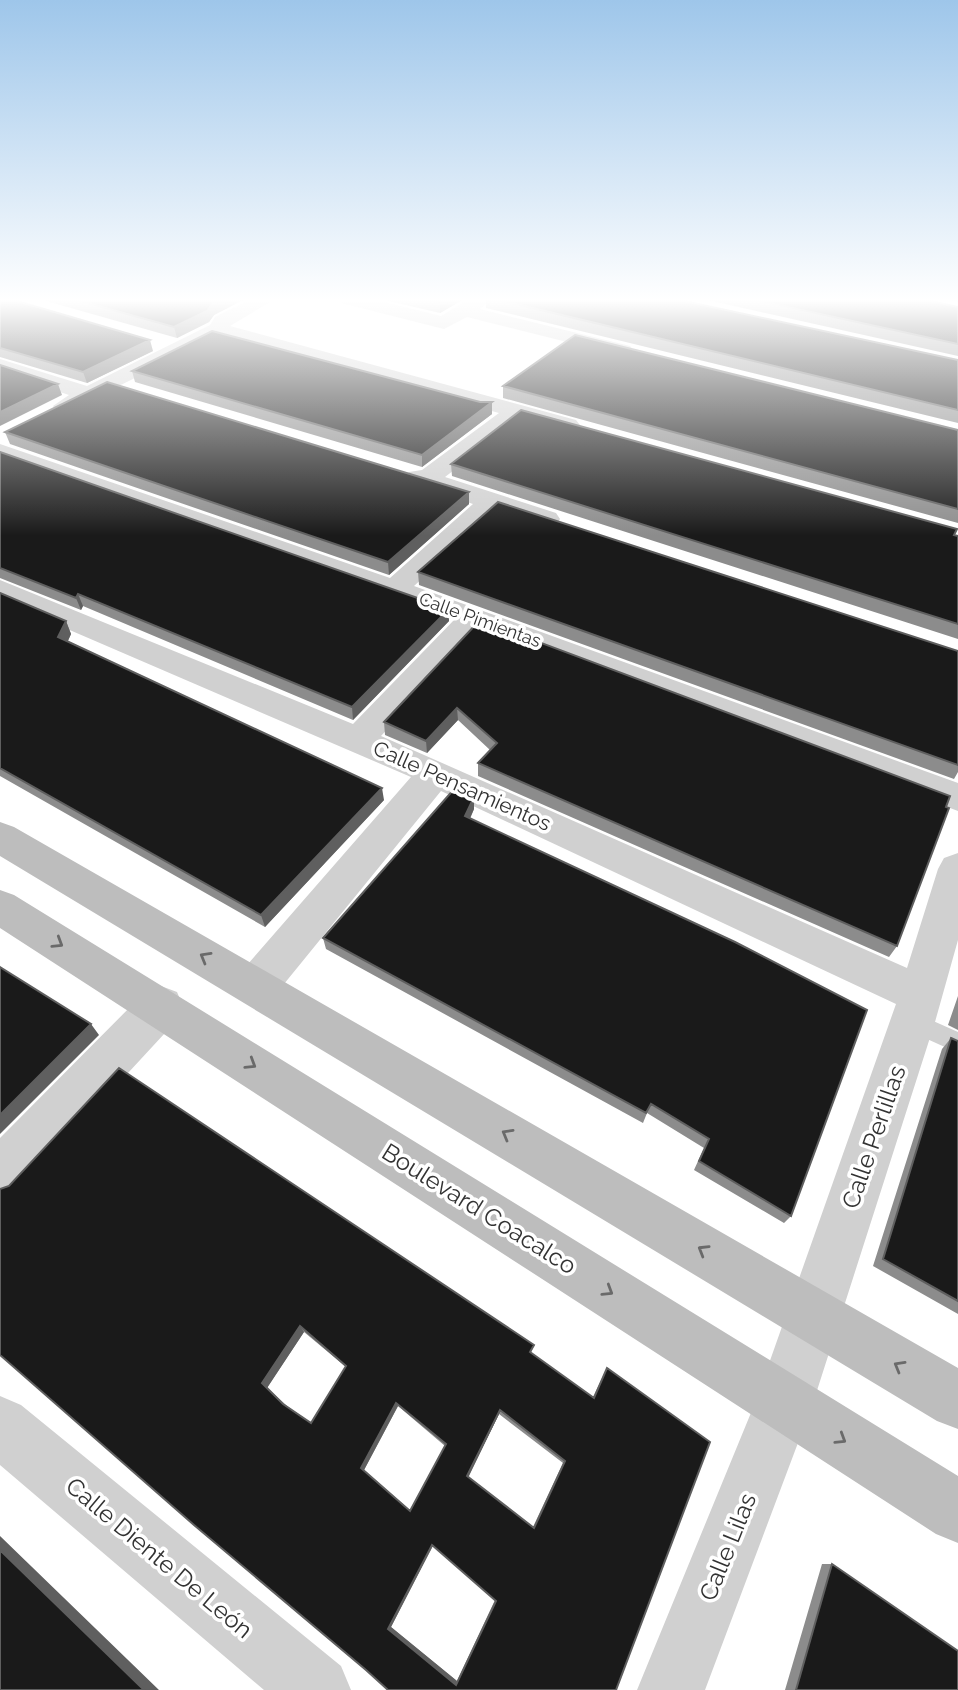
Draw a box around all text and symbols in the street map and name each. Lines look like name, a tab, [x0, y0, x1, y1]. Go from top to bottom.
street label: Calle Pimientas	[416, 588, 544, 651]
street label: Calle Pensamientos	[370, 735, 555, 836]
one-way arrow	[50, 934, 63, 947]
one-way arrow	[200, 952, 213, 965]
one-way arrow	[243, 1055, 256, 1068]
street label: Calle Perlillas	[835, 1061, 912, 1212]
one-way arrow	[502, 1130, 515, 1143]
street label: Boulevard Coacalco	[377, 1137, 582, 1280]
one-way arrow	[697, 1246, 710, 1259]
one-way arrow	[600, 1283, 613, 1296]
one-way arrow	[894, 1361, 906, 1374]
one-way arrow	[834, 1431, 847, 1444]
street label: Calle Diente De León	[60, 1471, 259, 1644]
street label: Calle Lilas	[693, 1489, 762, 1605]

